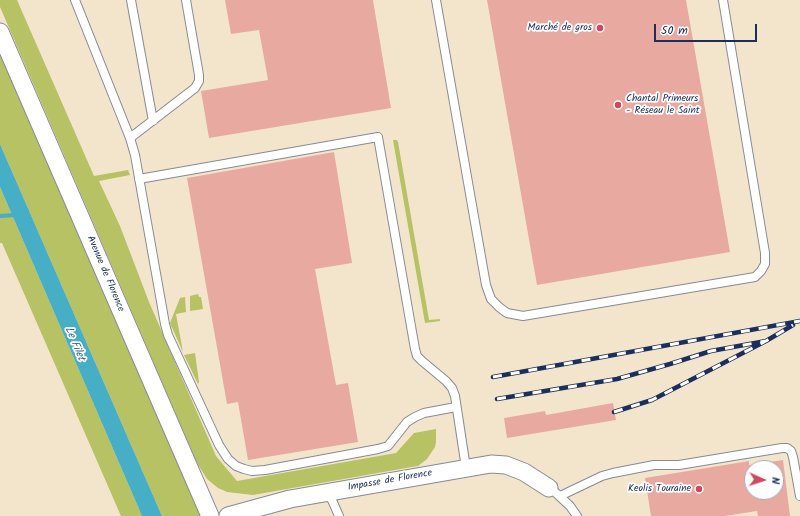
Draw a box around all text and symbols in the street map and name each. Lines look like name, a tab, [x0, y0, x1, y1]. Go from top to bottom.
scale bar	[656, 16, 759, 42]
text: 50 m	[661, 21, 688, 40]
place label: Marché de gros	[528, 22, 592, 34]
marker: Marché de gros	[595, 23, 605, 33]
place label: Chantal Primeurs - Réseau le Saint	[626, 93, 700, 116]
marker: Chantal Primeurs - Réseau le Saint	[613, 100, 623, 110]
street label: Avenue de Florence	[84, 234, 126, 314]
water label: Le Filet	[61, 325, 87, 363]
north arrow	[744, 460, 784, 500]
street label: Impasse de Florence	[347, 468, 433, 494]
text: N	[766, 477, 784, 485]
place label: Keolis Touraine	[628, 483, 691, 495]
marker: Keolis Touraine	[694, 484, 704, 494]

